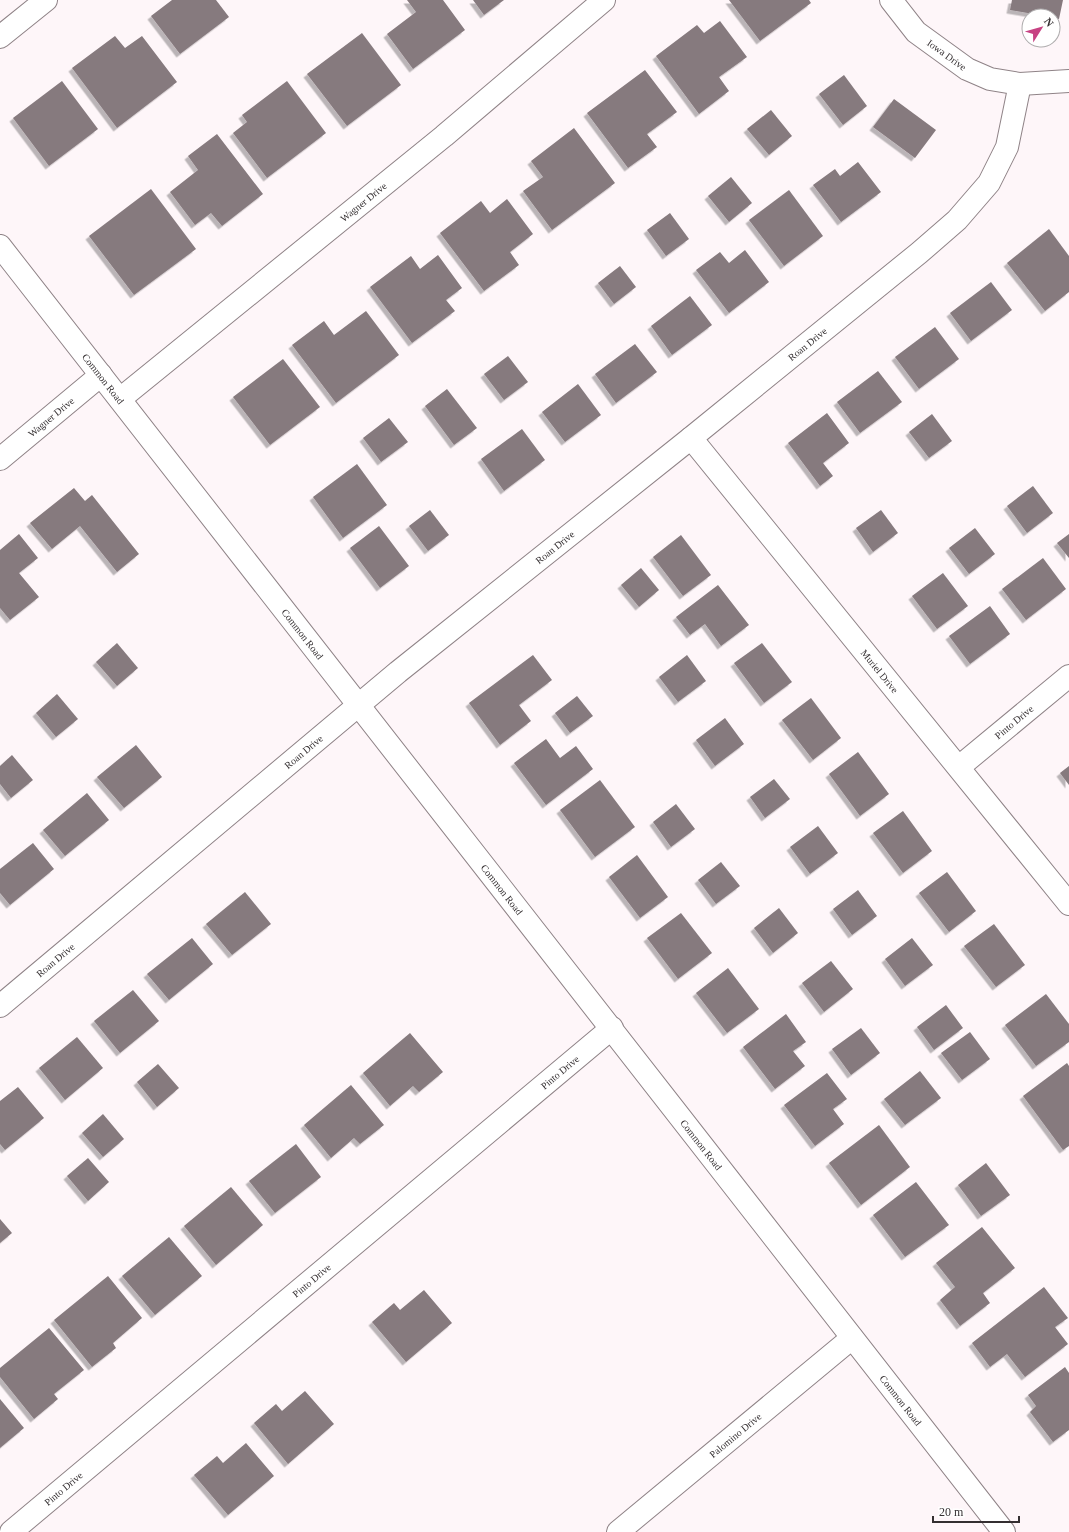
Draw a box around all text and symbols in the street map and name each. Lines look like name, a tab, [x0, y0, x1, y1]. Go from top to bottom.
north arrow	[1021, 8, 1061, 48]
text: N	[1042, 15, 1056, 29]
street label: Iowa Drive	[925, 37, 969, 73]
street label: Wagner Drive	[338, 179, 389, 224]
street label: Roan Drive	[786, 325, 829, 363]
street label: Common Road	[80, 351, 126, 406]
street label: Wagner Drive	[26, 394, 76, 439]
street label: Roan Drive	[533, 528, 577, 566]
street label: Common Road	[280, 606, 326, 661]
street label: Muriel Drive	[859, 647, 901, 695]
street label: Pinto Drive	[992, 702, 1036, 741]
street label: Roan Drive	[282, 732, 325, 771]
street label: Common Road	[479, 862, 525, 917]
street label: Roan Drive	[34, 940, 77, 979]
street label: Pinto Drive	[538, 1052, 581, 1091]
street label: Common Road	[678, 1117, 725, 1172]
street label: Pinto Drive	[290, 1261, 333, 1299]
street label: Common Road	[878, 1373, 924, 1427]
street label: Palomino Drive	[707, 1410, 763, 1460]
street label: Pinto Drive	[42, 1469, 85, 1507]
scale bar	[933, 1498, 1019, 1524]
text: 20 m	[939, 1505, 964, 1519]

